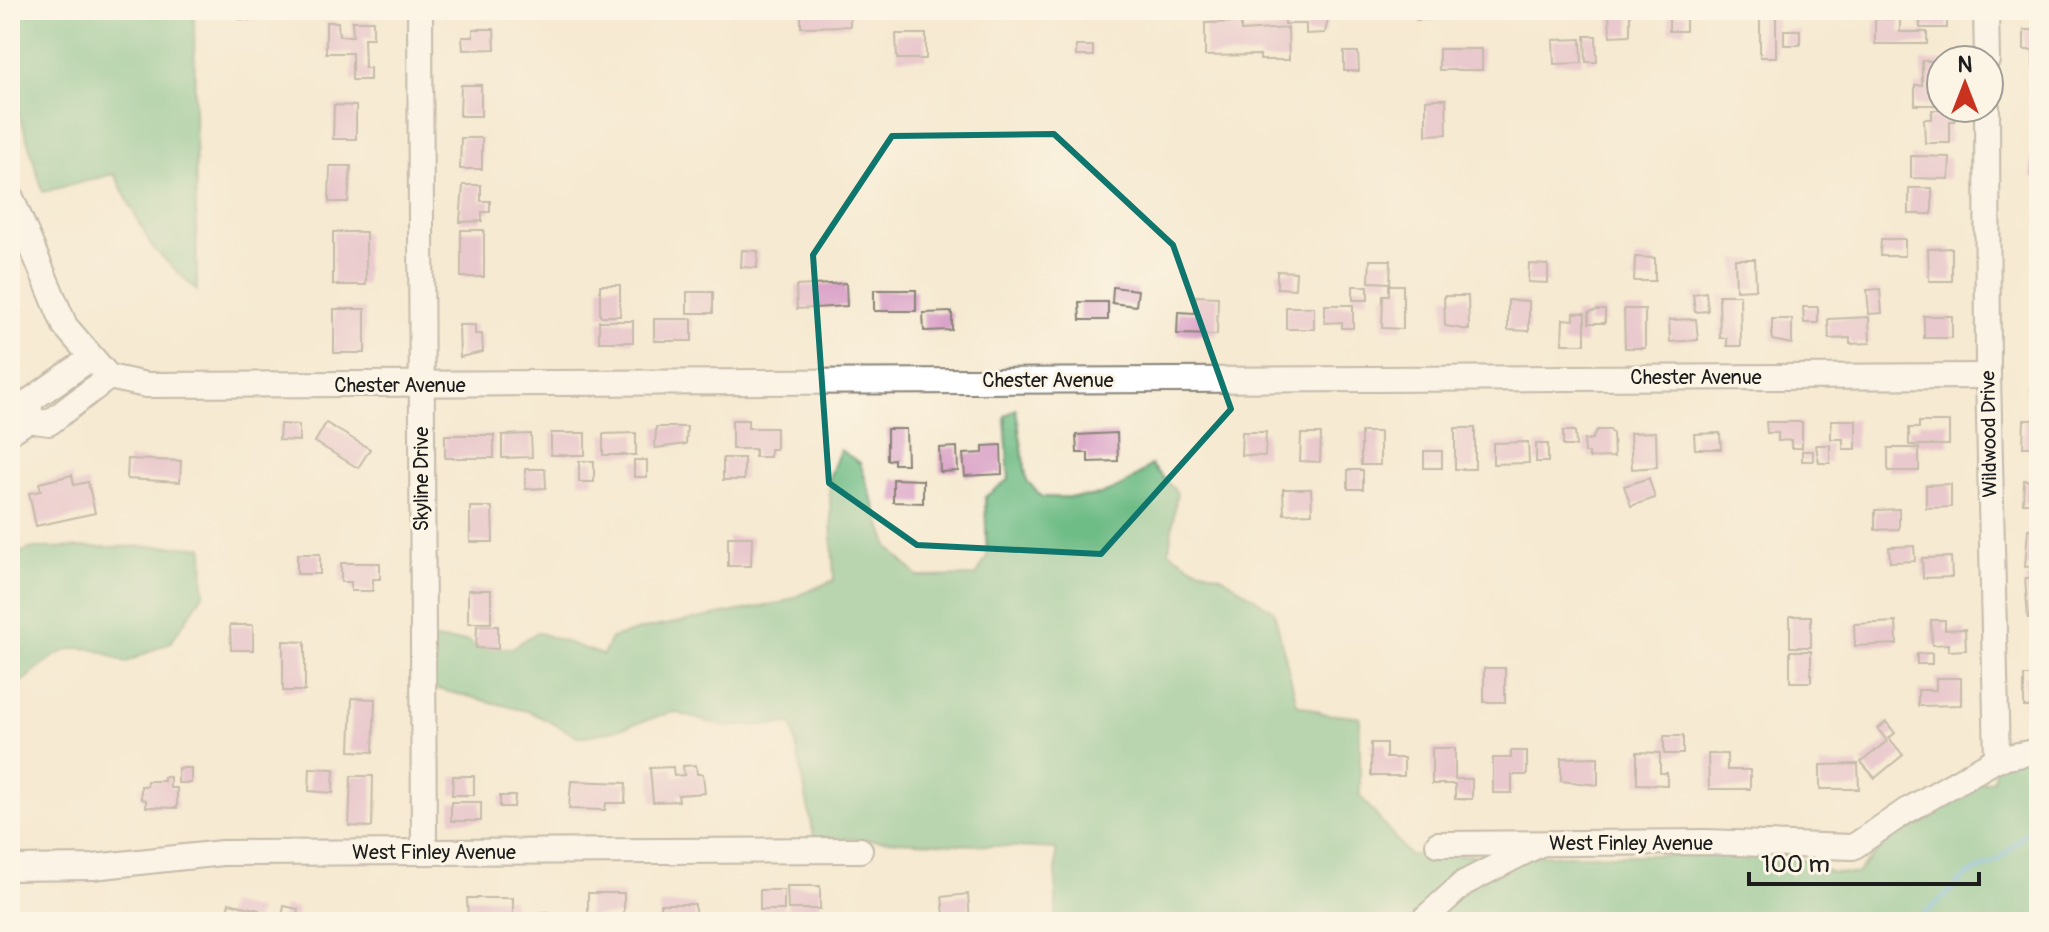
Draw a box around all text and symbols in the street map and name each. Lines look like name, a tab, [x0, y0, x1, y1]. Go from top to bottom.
north arrow	[1925, 44, 2005, 124]
text: N	[1958, 51, 1973, 79]
street label: Chester Avenue	[1630, 365, 1762, 390]
street label: Chester Avenue	[982, 368, 1114, 393]
street label: Wildwood Drive	[1975, 370, 2003, 498]
street label: Chester Avenue	[334, 373, 466, 398]
street label: Skyline Drive	[409, 426, 434, 531]
street label: West Finley Avenue	[1549, 831, 1713, 856]
scale bar	[1749, 836, 1979, 886]
street label: West Finley Avenue	[352, 840, 516, 865]
text: 100 m	[1761, 850, 1830, 879]

